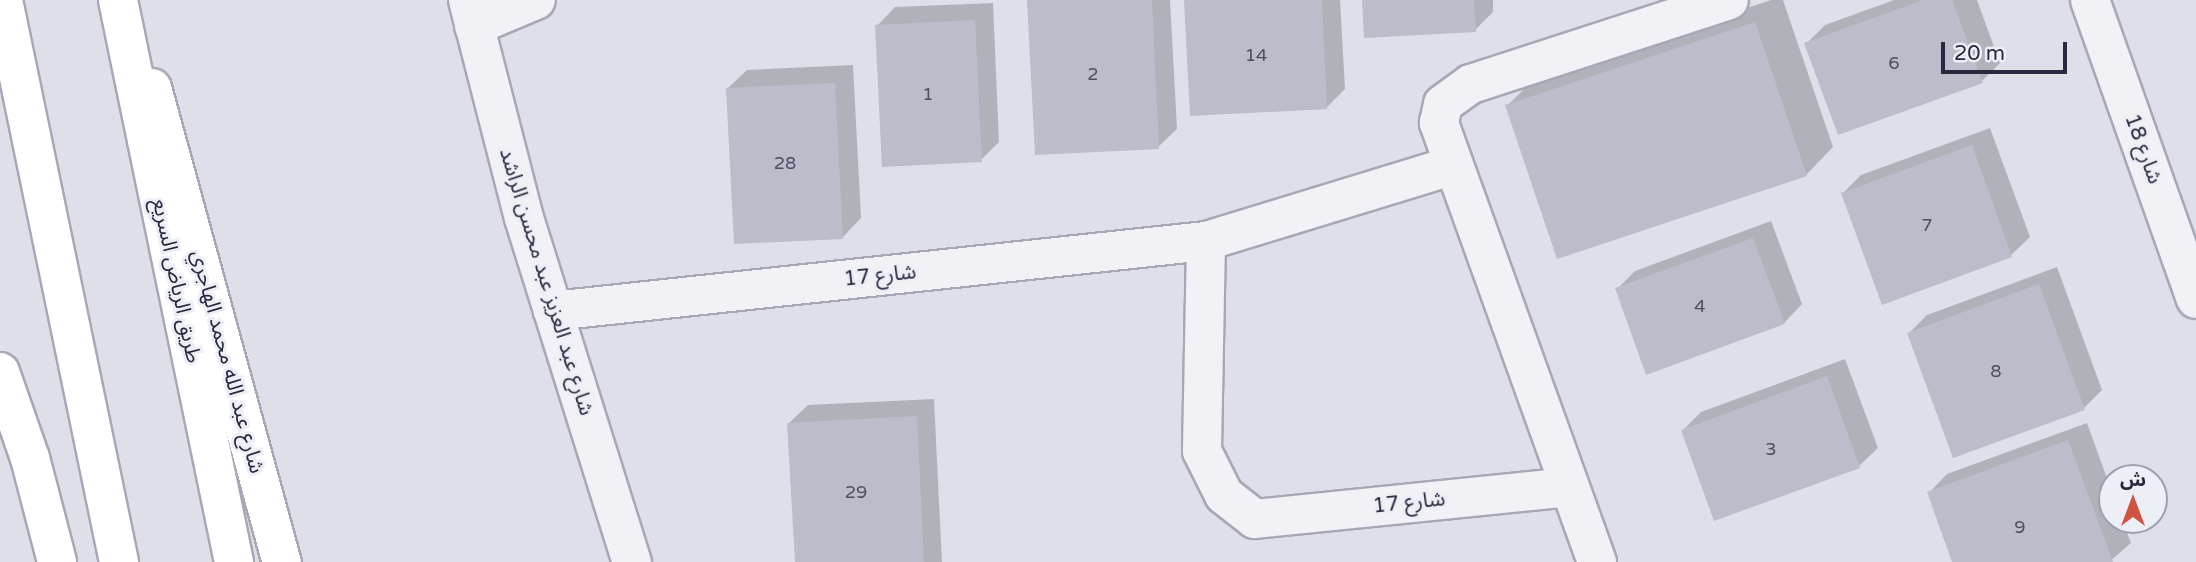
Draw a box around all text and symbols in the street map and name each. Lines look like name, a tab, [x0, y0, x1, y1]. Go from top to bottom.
scale bar	[1944, 28, 2070, 72]
text: 20 m	[1954, 41, 2005, 66]
house number: 14	[1245, 44, 1267, 66]
house number: 6	[1888, 52, 1900, 74]
house number: 2	[1087, 63, 1099, 85]
house number: 1	[922, 83, 934, 105]
street label: شارع 18	[2119, 111, 2167, 187]
street label: شارع عبد العزيز عبد محسن الراشد	[493, 145, 599, 419]
house number: 28	[774, 152, 796, 174]
street label: طريق الرياض السريع	[146, 196, 206, 366]
house number: 7	[1921, 214, 1933, 236]
street label: شارع عبد الله محمد الهاجري	[185, 248, 269, 476]
street label: شارع 17	[842, 260, 918, 292]
house number: 4	[1694, 295, 1706, 317]
house number: 8	[1990, 360, 2002, 382]
house number: 3	[1765, 438, 1777, 460]
north arrow	[2098, 464, 2168, 534]
text: ش	[2120, 469, 2146, 491]
house number: 29	[845, 481, 867, 503]
street label: شارع 17	[1371, 487, 1447, 519]
house number: 9	[2014, 516, 2026, 538]

